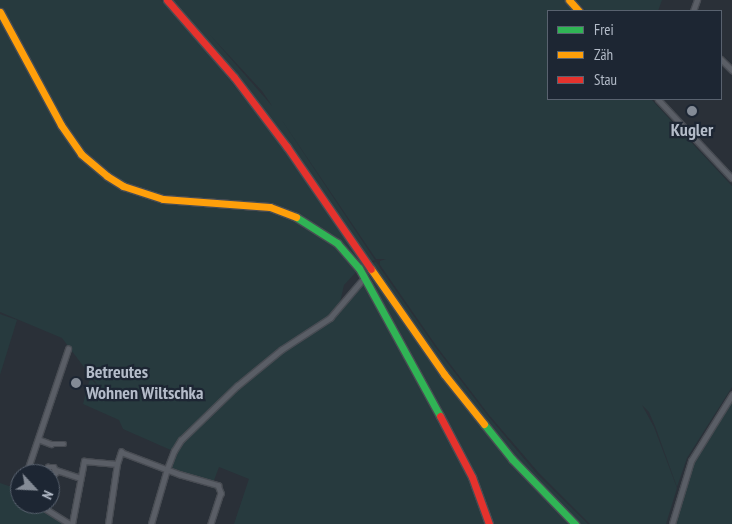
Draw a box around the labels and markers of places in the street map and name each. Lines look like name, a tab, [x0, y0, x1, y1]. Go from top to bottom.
marker: Kugler	[686, 105, 698, 117]
place label: Kugler	[671, 119, 713, 141]
place label: Betreutes Wohnen Wiltschka	[86, 362, 204, 404]
marker: Betreutes Wohnen Wiltschka	[70, 377, 82, 389]

